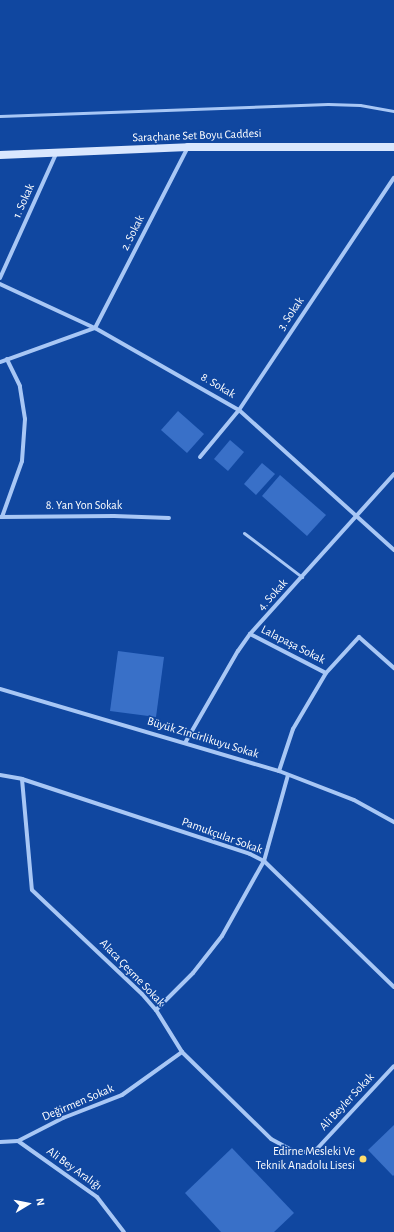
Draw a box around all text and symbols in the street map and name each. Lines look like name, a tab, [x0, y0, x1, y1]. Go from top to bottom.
street label: Saraçhane Set Boyu Caddesi	[132, 127, 262, 145]
street label: 1. Sokak	[10, 181, 38, 221]
street label: 2. Sokak	[118, 213, 148, 253]
street label: 3. Sokak	[275, 295, 307, 333]
street label: 8. Sokak	[198, 370, 238, 402]
street label: 8. Yan Yon Sokak	[46, 499, 122, 513]
street label: 4. Sokak	[255, 576, 291, 614]
street label: Lalapaşa Sokak	[258, 623, 328, 667]
street label: Büyük Zincirlikuyu Sokak	[145, 714, 261, 762]
street label: Pamukçular Sokak	[180, 815, 264, 857]
street label: Alaca Çeşme Sokak	[96, 936, 168, 1010]
street label: Ali Beyler Sokak	[317, 1070, 377, 1134]
street label: Değirmen Sokak	[40, 1081, 116, 1125]
street label: Ali Bey Aralığı	[44, 1144, 104, 1194]
place label: Edirne Mesleki Ve Teknik Anadolu Lisesi	[255, 1145, 355, 1173]
marker: Edirne Mesleki Ve Teknik Anadolu Lisesi	[358, 1154, 368, 1164]
north arrow	[8, 1184, 48, 1224]
text: N	[34, 1197, 46, 1207]

